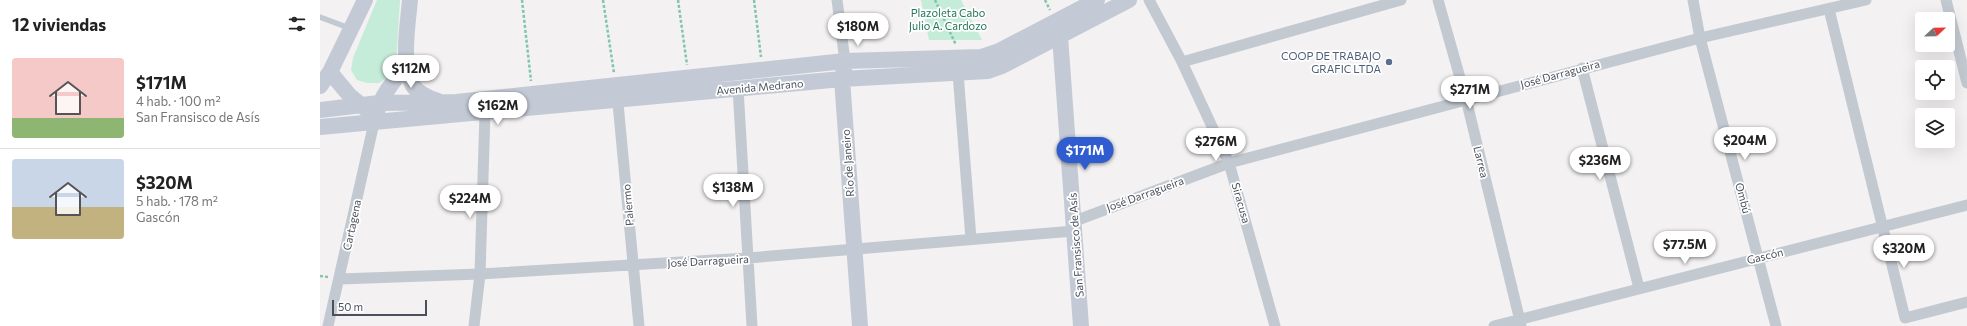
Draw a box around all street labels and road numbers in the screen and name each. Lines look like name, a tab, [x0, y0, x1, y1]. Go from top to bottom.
street label: José Darragueira	[1519, 57, 1601, 91]
street label: Avenida Medrano	[716, 76, 804, 97]
street label: Río de Janeiro	[839, 128, 857, 197]
street label: Larrea	[1471, 145, 1492, 179]
street label: José Darragueira	[1104, 173, 1186, 215]
street label: Siracusa	[1229, 181, 1253, 225]
street label: Ombú	[1733, 181, 1754, 215]
street label: Palermo	[619, 183, 636, 226]
street label: San Fransisco de Asís	[1065, 192, 1086, 298]
street label: Cartagena	[340, 198, 363, 252]
street label: Gascón	[1745, 245, 1784, 266]
street label: José Darragueira	[667, 252, 749, 270]

